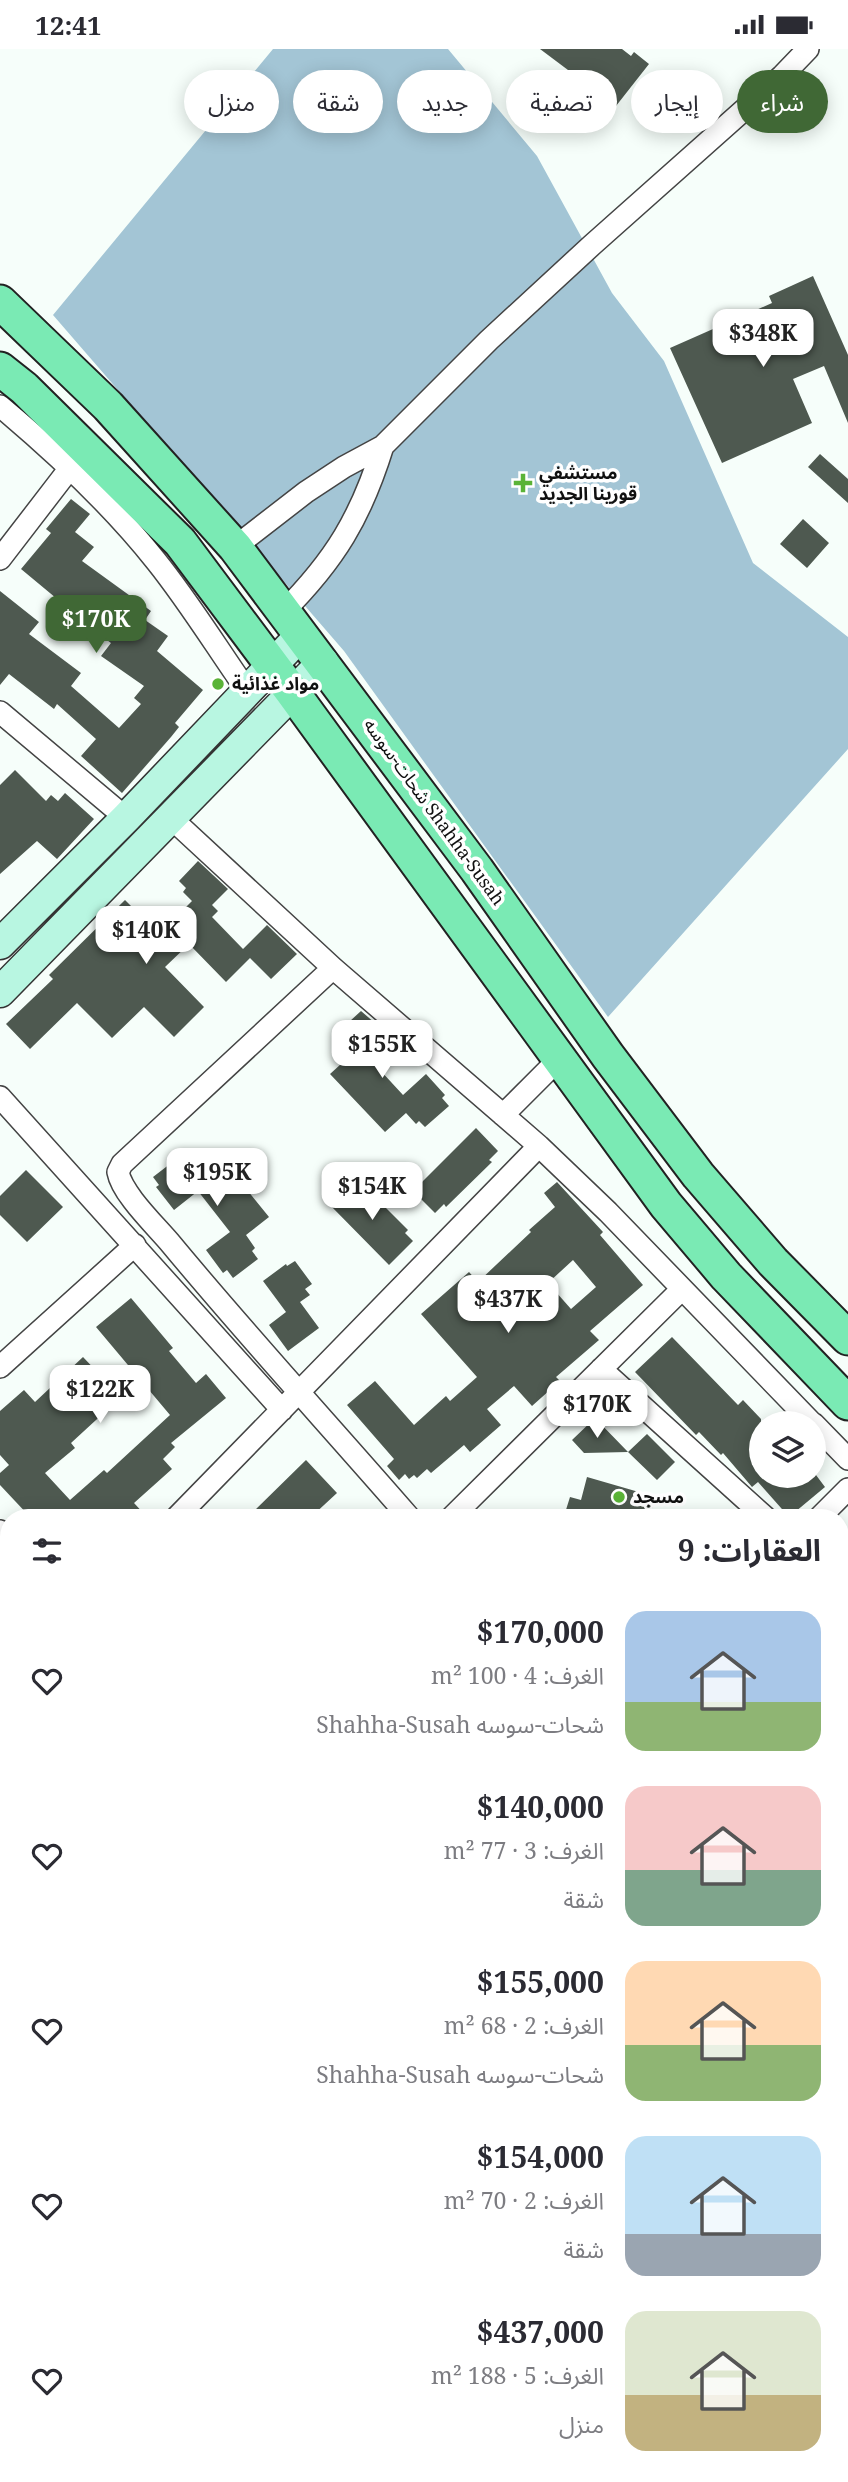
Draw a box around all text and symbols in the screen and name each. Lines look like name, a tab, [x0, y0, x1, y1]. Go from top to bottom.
text: 12:41	[35, 7, 102, 43]
chip: منزل	[184, 70, 279, 133]
chip: شقة	[293, 70, 383, 133]
chip: جديد	[397, 70, 492, 133]
chip: تصفية	[506, 70, 617, 133]
chip: إيجار	[631, 70, 723, 133]
chip: شراء	[737, 70, 828, 133]
pin: $348K	[714, 309, 812, 369]
text: $348K	[729, 316, 797, 348]
place label: مستشفي قورينا الجديد	[539, 460, 637, 505]
marker: مستشفي قورينا الجديد	[513, 473, 533, 493]
pin: $170K	[47, 595, 145, 655]
text: $170K	[62, 602, 130, 634]
place label: مواد غذائية	[232, 671, 319, 695]
marker: مواد غذائية	[210, 676, 226, 692]
street label: شحات-سوسه Shahha-Susah	[359, 713, 511, 910]
pin: $140K	[97, 907, 195, 966]
text: $140K	[112, 913, 180, 945]
pin: $155K	[333, 1021, 431, 1080]
text: $155K	[348, 1027, 416, 1059]
pin: $195K	[168, 1149, 266, 1208]
text: $195K	[183, 1155, 251, 1187]
pin: $154K	[323, 1163, 421, 1222]
text: $154K	[338, 1169, 406, 1201]
pin: $437K	[459, 1275, 557, 1335]
text: $437K	[474, 1282, 542, 1314]
pin: $122K	[51, 1365, 149, 1425]
text: $122K	[66, 1372, 134, 1404]
pin: $170K	[548, 1381, 646, 1440]
text: $170K	[563, 1387, 631, 1419]
map controls	[749, 1411, 826, 1488]
button: layers	[749, 1411, 826, 1488]
place label: مسجد	[633, 1484, 684, 1508]
marker: مسجد	[611, 1489, 627, 1505]
text: العقارات: 9	[678, 1529, 821, 1570]
icon: filters	[28, 1532, 66, 1570]
text: $170,000	[477, 1611, 604, 1652]
icon: home	[681, 1639, 765, 1723]
text: الغرف: 4 · 100 m²	[431, 1659, 604, 1691]
icon: heart	[28, 1662, 66, 1700]
text: شحات-سوسه Shahha-Susah	[316, 1708, 604, 1740]
text: $140,000	[477, 1786, 604, 1827]
icon: home	[681, 1814, 765, 1898]
text: الغرف: 3 · 77 m²	[444, 1834, 604, 1866]
icon: heart	[28, 1837, 66, 1875]
text: شقة	[563, 1883, 604, 1915]
text: $155,000	[477, 1961, 604, 2002]
icon: home	[681, 1989, 765, 2073]
text: الغرف: 2 · 68 m²	[444, 2009, 604, 2041]
icon: heart	[28, 2012, 66, 2050]
text: شحات-سوسه Shahha-Susah	[316, 2058, 604, 2090]
text: $154,000	[477, 2136, 604, 2177]
icon: home	[681, 2164, 765, 2248]
text: الغرف: 2 · 70 m²	[444, 2184, 604, 2216]
icon: heart	[28, 2187, 66, 2225]
text: شقة	[563, 2233, 604, 2265]
text: $437,000	[477, 2311, 604, 2352]
icon: home	[681, 2339, 765, 2423]
text: الغرف: 5 · 188 m²	[431, 2359, 604, 2391]
icon: heart	[28, 2362, 66, 2400]
text: منزل	[559, 2408, 604, 2440]

